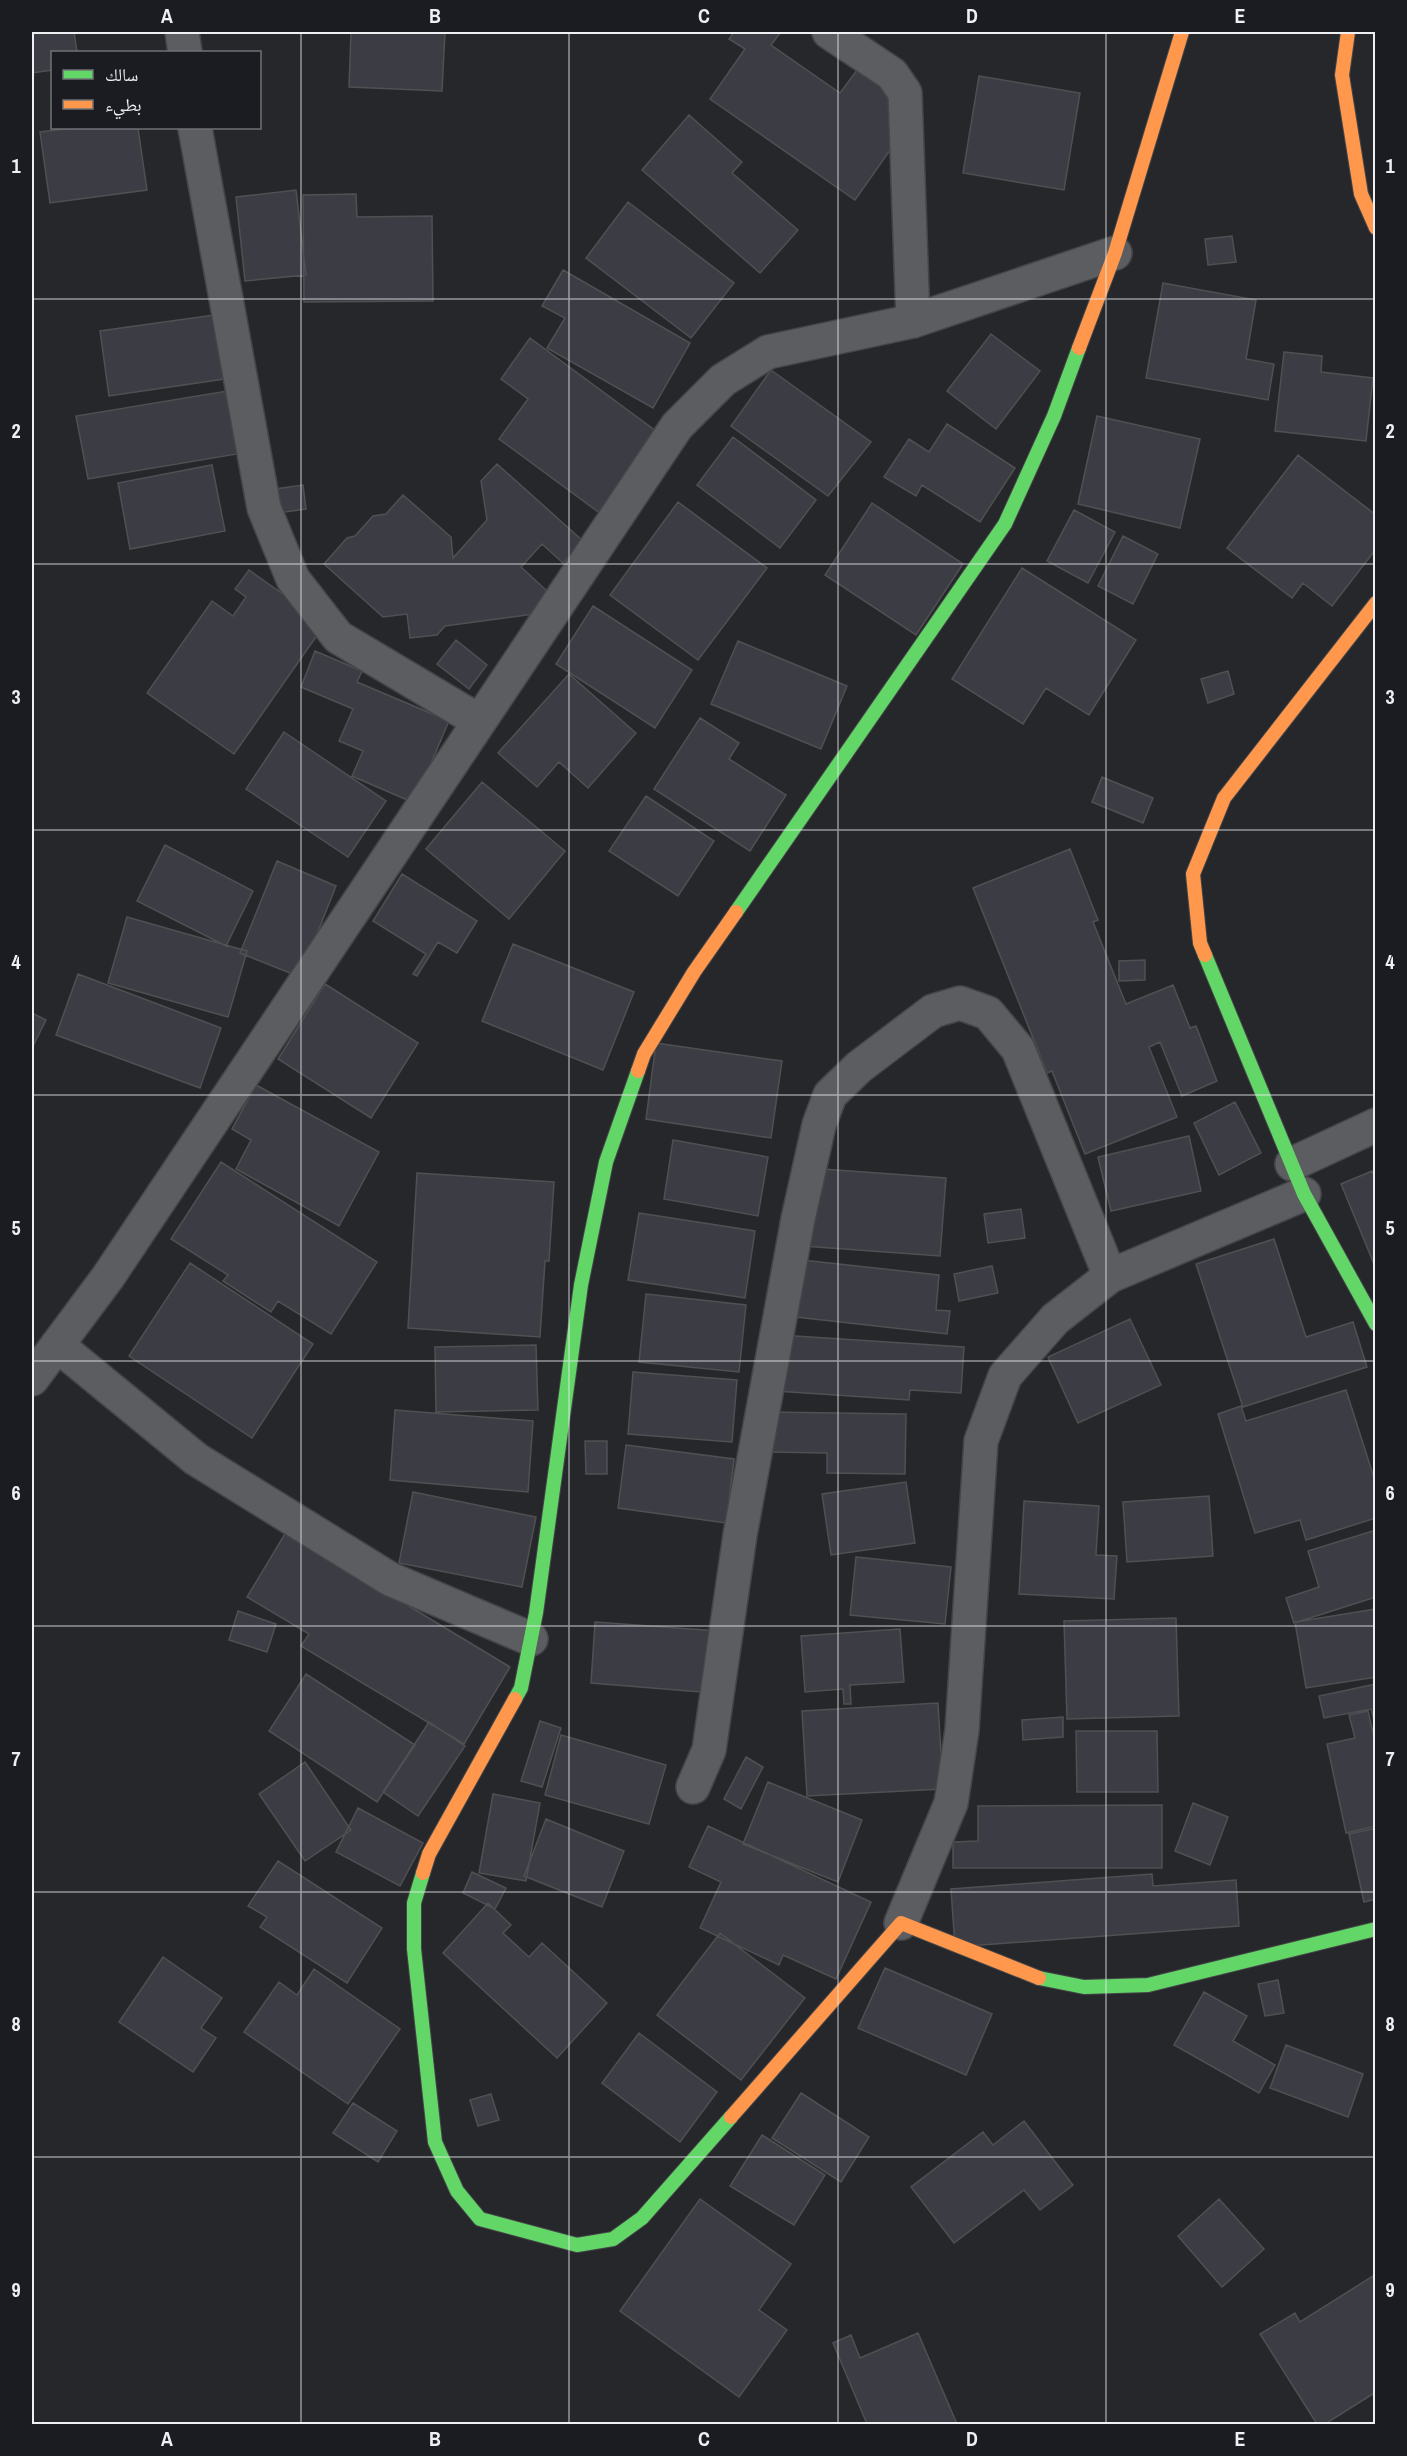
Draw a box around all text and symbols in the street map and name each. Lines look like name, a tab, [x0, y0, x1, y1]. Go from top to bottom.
text: A	[161, 2, 173, 29]
text: B	[429, 2, 441, 29]
text: C	[698, 2, 710, 29]
text: D	[966, 2, 978, 29]
text: E	[1235, 2, 1246, 29]
legend	[51, 51, 261, 129]
text: سالك	[105, 62, 138, 87]
text: بطيء	[105, 92, 142, 120]
text: 1	[11, 152, 21, 179]
text: 1	[1385, 152, 1395, 179]
text: 2	[11, 417, 21, 444]
text: 2	[1385, 417, 1395, 444]
text: 3	[11, 683, 21, 710]
text: 3	[1385, 683, 1395, 710]
text: 4	[11, 948, 21, 975]
text: 4	[1385, 948, 1395, 975]
text: 5	[11, 1214, 21, 1241]
text: 5	[1385, 1214, 1395, 1241]
text: 6	[11, 1479, 21, 1506]
text: 6	[1385, 1479, 1395, 1506]
text: 7	[11, 1745, 21, 1772]
text: 7	[1385, 1745, 1395, 1772]
text: 8	[11, 2010, 21, 2037]
text: 8	[1385, 2010, 1395, 2037]
text: 9	[11, 2276, 21, 2303]
text: 9	[1385, 2276, 1395, 2303]
text: A	[161, 2425, 173, 2452]
text: B	[429, 2425, 441, 2452]
text: C	[698, 2425, 710, 2452]
text: D	[966, 2425, 978, 2452]
text: E	[1235, 2425, 1246, 2452]

